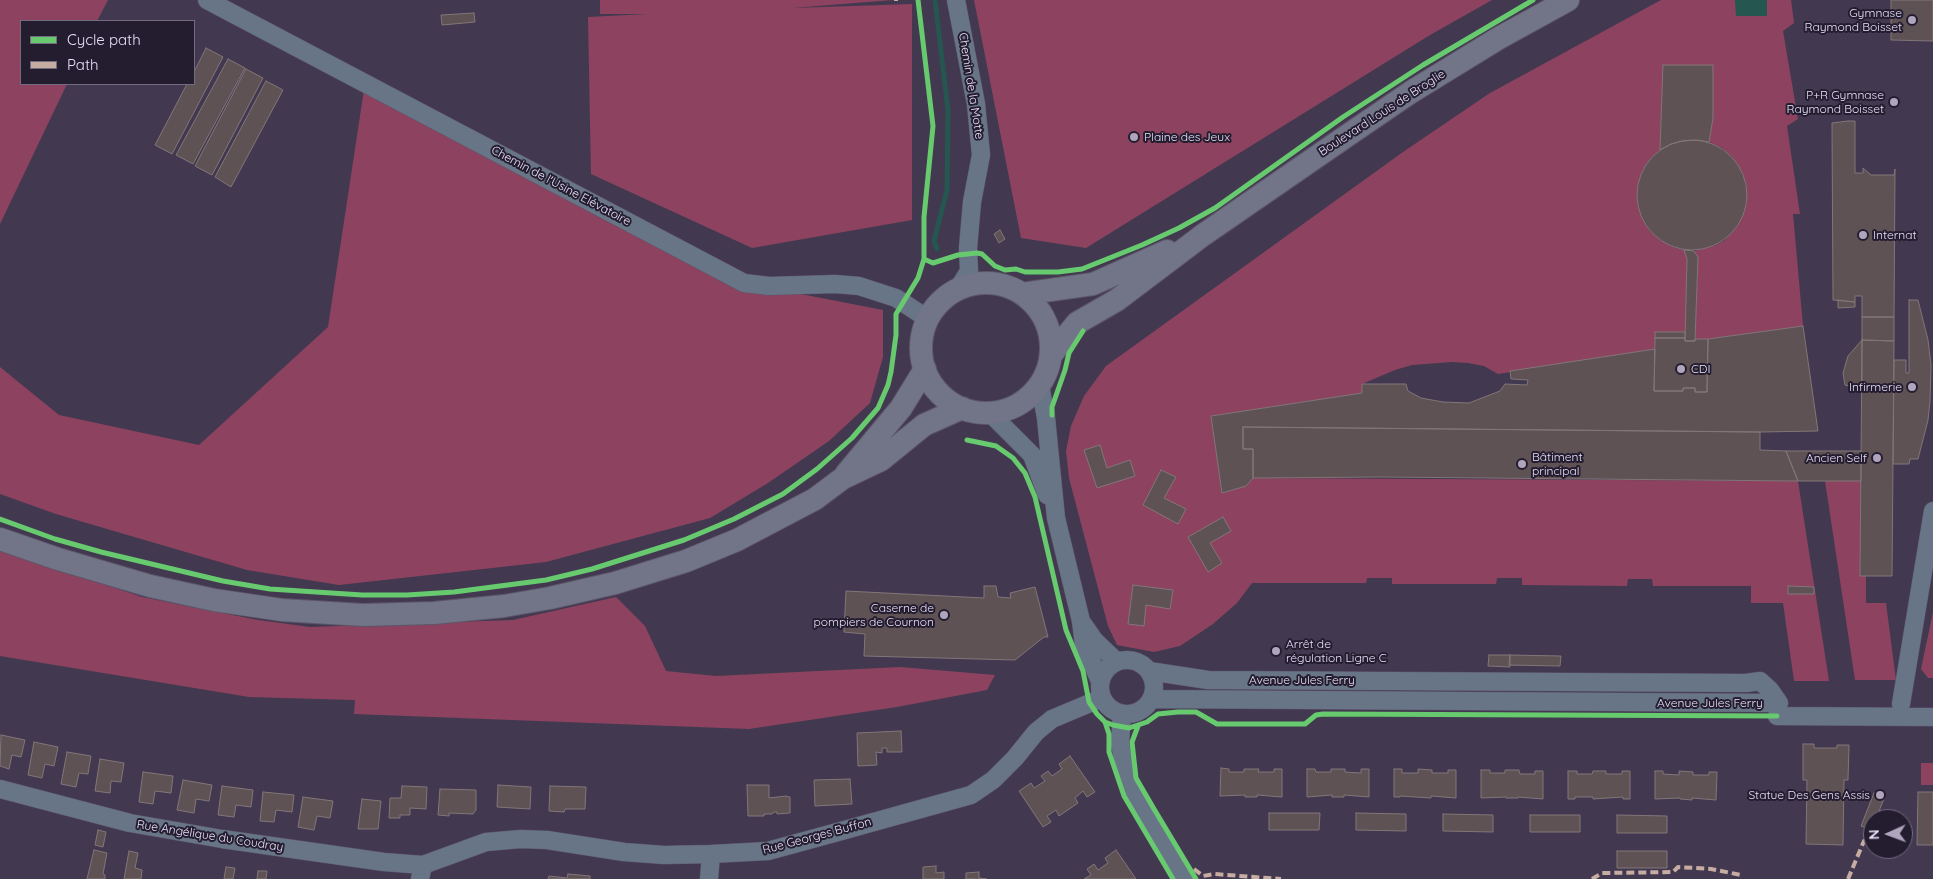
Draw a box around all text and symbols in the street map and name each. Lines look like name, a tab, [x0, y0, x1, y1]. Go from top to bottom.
place label: Gymnase Raymond Boisset	[1804, 6, 1902, 34]
marker: Gymnase Raymond Boisset	[1906, 14, 1918, 26]
legend	[20, 20, 195, 85]
text: Cycle path	[67, 30, 141, 49]
street label: Chemin de la Motte	[955, 32, 987, 140]
text: Path	[67, 55, 99, 74]
street label: Boulevard Louis de Broglie	[1316, 67, 1448, 159]
place label: P+R Gymnase Raymond Boisset	[1786, 88, 1884, 116]
marker: P+R Gymnase Raymond Boisset	[1888, 96, 1900, 108]
place label: Plaine des Jeux	[1144, 130, 1230, 144]
marker: Plaine des Jeux	[1128, 131, 1140, 143]
street label: Chemin de l'Usine Elévatoire	[489, 143, 633, 229]
place label: Internat	[1873, 228, 1917, 242]
marker: Internat	[1857, 229, 1869, 241]
place label: CDI	[1691, 362, 1710, 376]
marker: CDI	[1675, 363, 1687, 375]
place label: Infirmerie	[1849, 380, 1902, 394]
marker: Infirmerie	[1906, 381, 1918, 393]
place label: Bâtiment principal	[1532, 450, 1582, 478]
place label: Ancien Self	[1806, 451, 1867, 465]
marker: Ancien Self	[1871, 452, 1883, 464]
marker: Bâtiment principal	[1516, 458, 1528, 470]
place label: Caserne de pompiers de Cournon	[813, 601, 934, 629]
marker: Caserne de pompiers de Cournon	[938, 609, 950, 621]
place label: Arrêt de régulation Ligne C	[1286, 637, 1387, 665]
marker: Arrêt de régulation Ligne C	[1270, 645, 1282, 657]
street label: Avenue Jules Ferry	[1249, 673, 1355, 687]
street label: Avenue Jules Ferry	[1657, 696, 1763, 710]
place label: Statue Des Gens Assis	[1748, 788, 1870, 802]
marker: Statue Des Gens Assis	[1874, 789, 1886, 801]
north arrow	[1863, 809, 1913, 859]
street label: Rue Georges Buffon	[761, 815, 873, 857]
street label: Rue Angélique du Coudray	[136, 817, 284, 855]
text: N	[1865, 829, 1883, 840]

